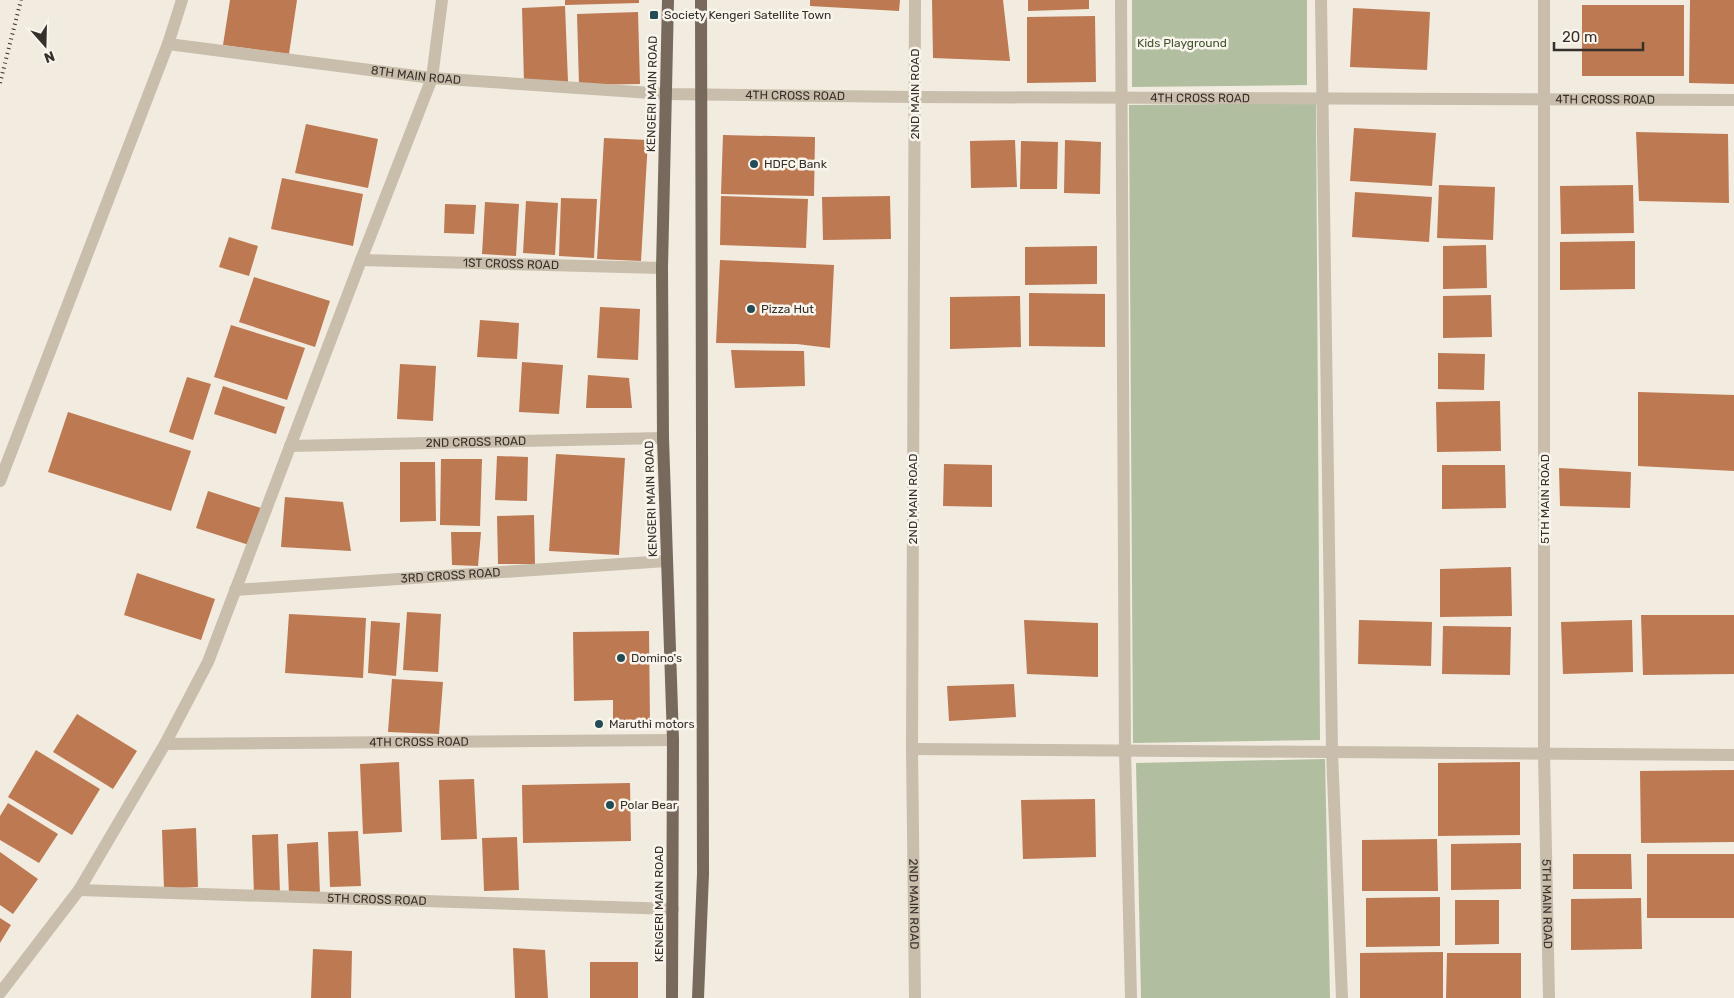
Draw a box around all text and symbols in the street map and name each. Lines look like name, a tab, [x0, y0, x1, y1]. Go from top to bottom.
place label: Society Kengeri Satellite Town	[664, 8, 831, 22]
marker: Society Kengeri Satellite Town	[648, 9, 660, 21]
north arrow	[20, 20, 70, 70]
scale bar	[1554, 20, 1643, 52]
text: 20 m	[1562, 28, 1597, 46]
street label: KENGERI MAIN ROAD	[644, 36, 660, 152]
park label: Kids Playground	[1137, 36, 1227, 50]
text: N	[42, 47, 57, 66]
street label: 2ND MAIN ROAD	[908, 49, 922, 139]
street label: 8TH MAIN ROAD	[370, 63, 461, 87]
street label: 4TH CROSS ROAD	[745, 88, 845, 103]
street label: 4TH CROSS ROAD	[1150, 91, 1250, 105]
street label: 4TH CROSS ROAD	[1555, 92, 1655, 107]
place label: HDFC Bank	[764, 157, 828, 171]
marker: HDFC Bank	[748, 158, 760, 170]
street label: 1ST CROSS ROAD	[463, 256, 559, 272]
place label: Pizza Hut	[761, 302, 814, 316]
marker: Pizza Hut	[745, 303, 757, 315]
street label: 2ND CROSS ROAD	[425, 434, 526, 450]
street label: KENGERI MAIN ROAD	[642, 440, 660, 558]
street label: 2ND MAIN ROAD	[906, 454, 920, 544]
street label: 5TH MAIN ROAD	[1538, 454, 1552, 544]
street label: 3RD CROSS ROAD	[400, 565, 501, 586]
place label: Domino's	[631, 651, 682, 665]
marker: Domino's	[615, 652, 627, 664]
place label: Maruthi motors	[609, 717, 695, 731]
marker: Maruthi motors	[593, 718, 605, 730]
street label: 4TH CROSS ROAD	[369, 735, 469, 749]
place label: Polar Bear	[620, 798, 678, 812]
marker: Polar Bear	[604, 799, 616, 811]
street label: KENGERI MAIN ROAD	[652, 846, 666, 962]
street label: 2ND MAIN ROAD	[906, 858, 921, 950]
street label: 5TH MAIN ROAD	[1539, 859, 1555, 949]
street label: 5TH CROSS ROAD	[327, 891, 427, 908]

